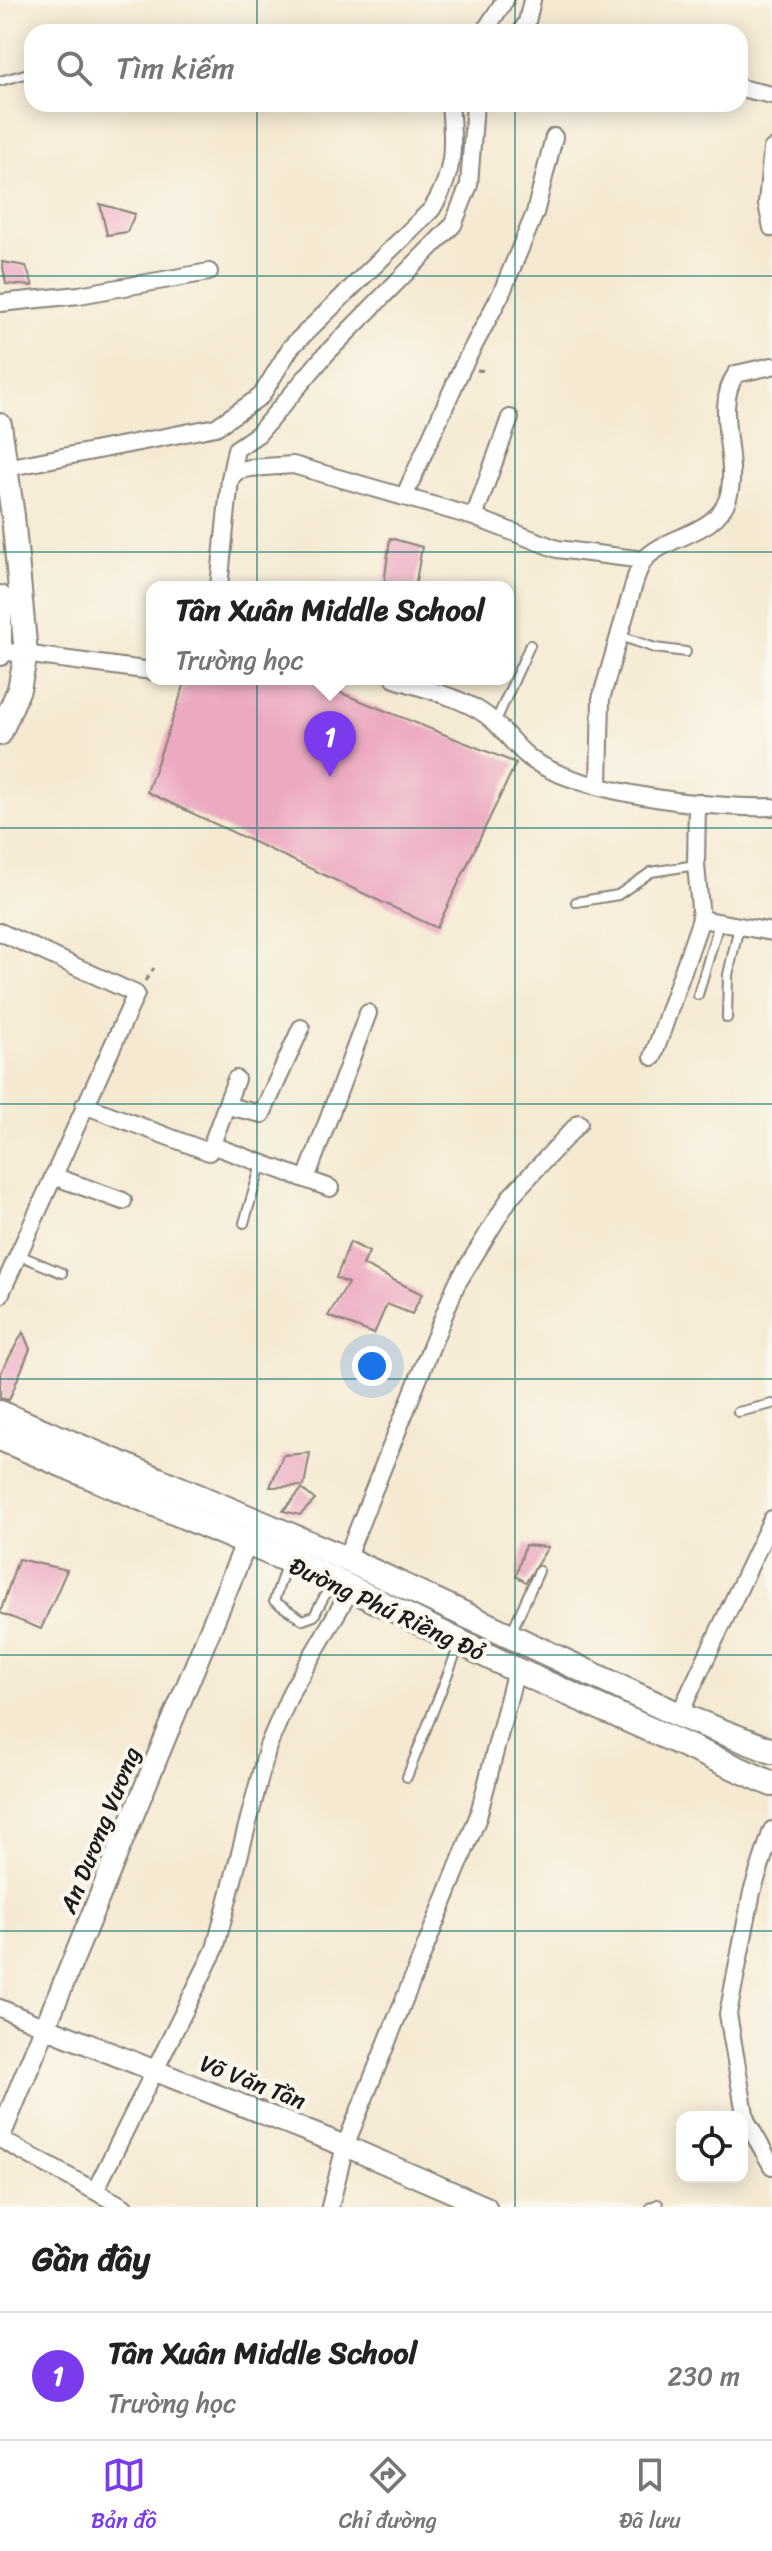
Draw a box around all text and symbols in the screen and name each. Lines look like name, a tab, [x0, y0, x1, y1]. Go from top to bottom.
search box	[24, 24, 748, 112]
text: Tìm kiếm	[116, 41, 234, 95]
icon: search	[52, 46, 96, 90]
popup	[146, 581, 514, 685]
text: Tân Xuân Middle School	[175, 583, 485, 637]
text: Trường học	[175, 637, 303, 683]
pin: 1	[304, 711, 356, 777]
your location	[352, 1346, 392, 1386]
street label: Đường Phú Riềng Đỏ	[282, 1545, 492, 1673]
street label: An Dương Vương	[47, 1740, 153, 1921]
street label: Võ Văn Tần	[194, 2043, 312, 2121]
map controls	[676, 2111, 748, 2183]
button: locate	[676, 2111, 748, 2183]
text: Gần đây	[32, 2229, 150, 2289]
text: Tân Xuân Middle School	[108, 2326, 417, 2380]
text: 1	[52, 2353, 64, 2399]
text: 230 m	[668, 2353, 740, 2399]
text: Trường học	[108, 2380, 236, 2426]
tab: Bản đồ	[91, 2453, 156, 2540]
tab: Chỉ đường	[339, 2453, 437, 2540]
tab: Đã lưu	[619, 2453, 681, 2540]

